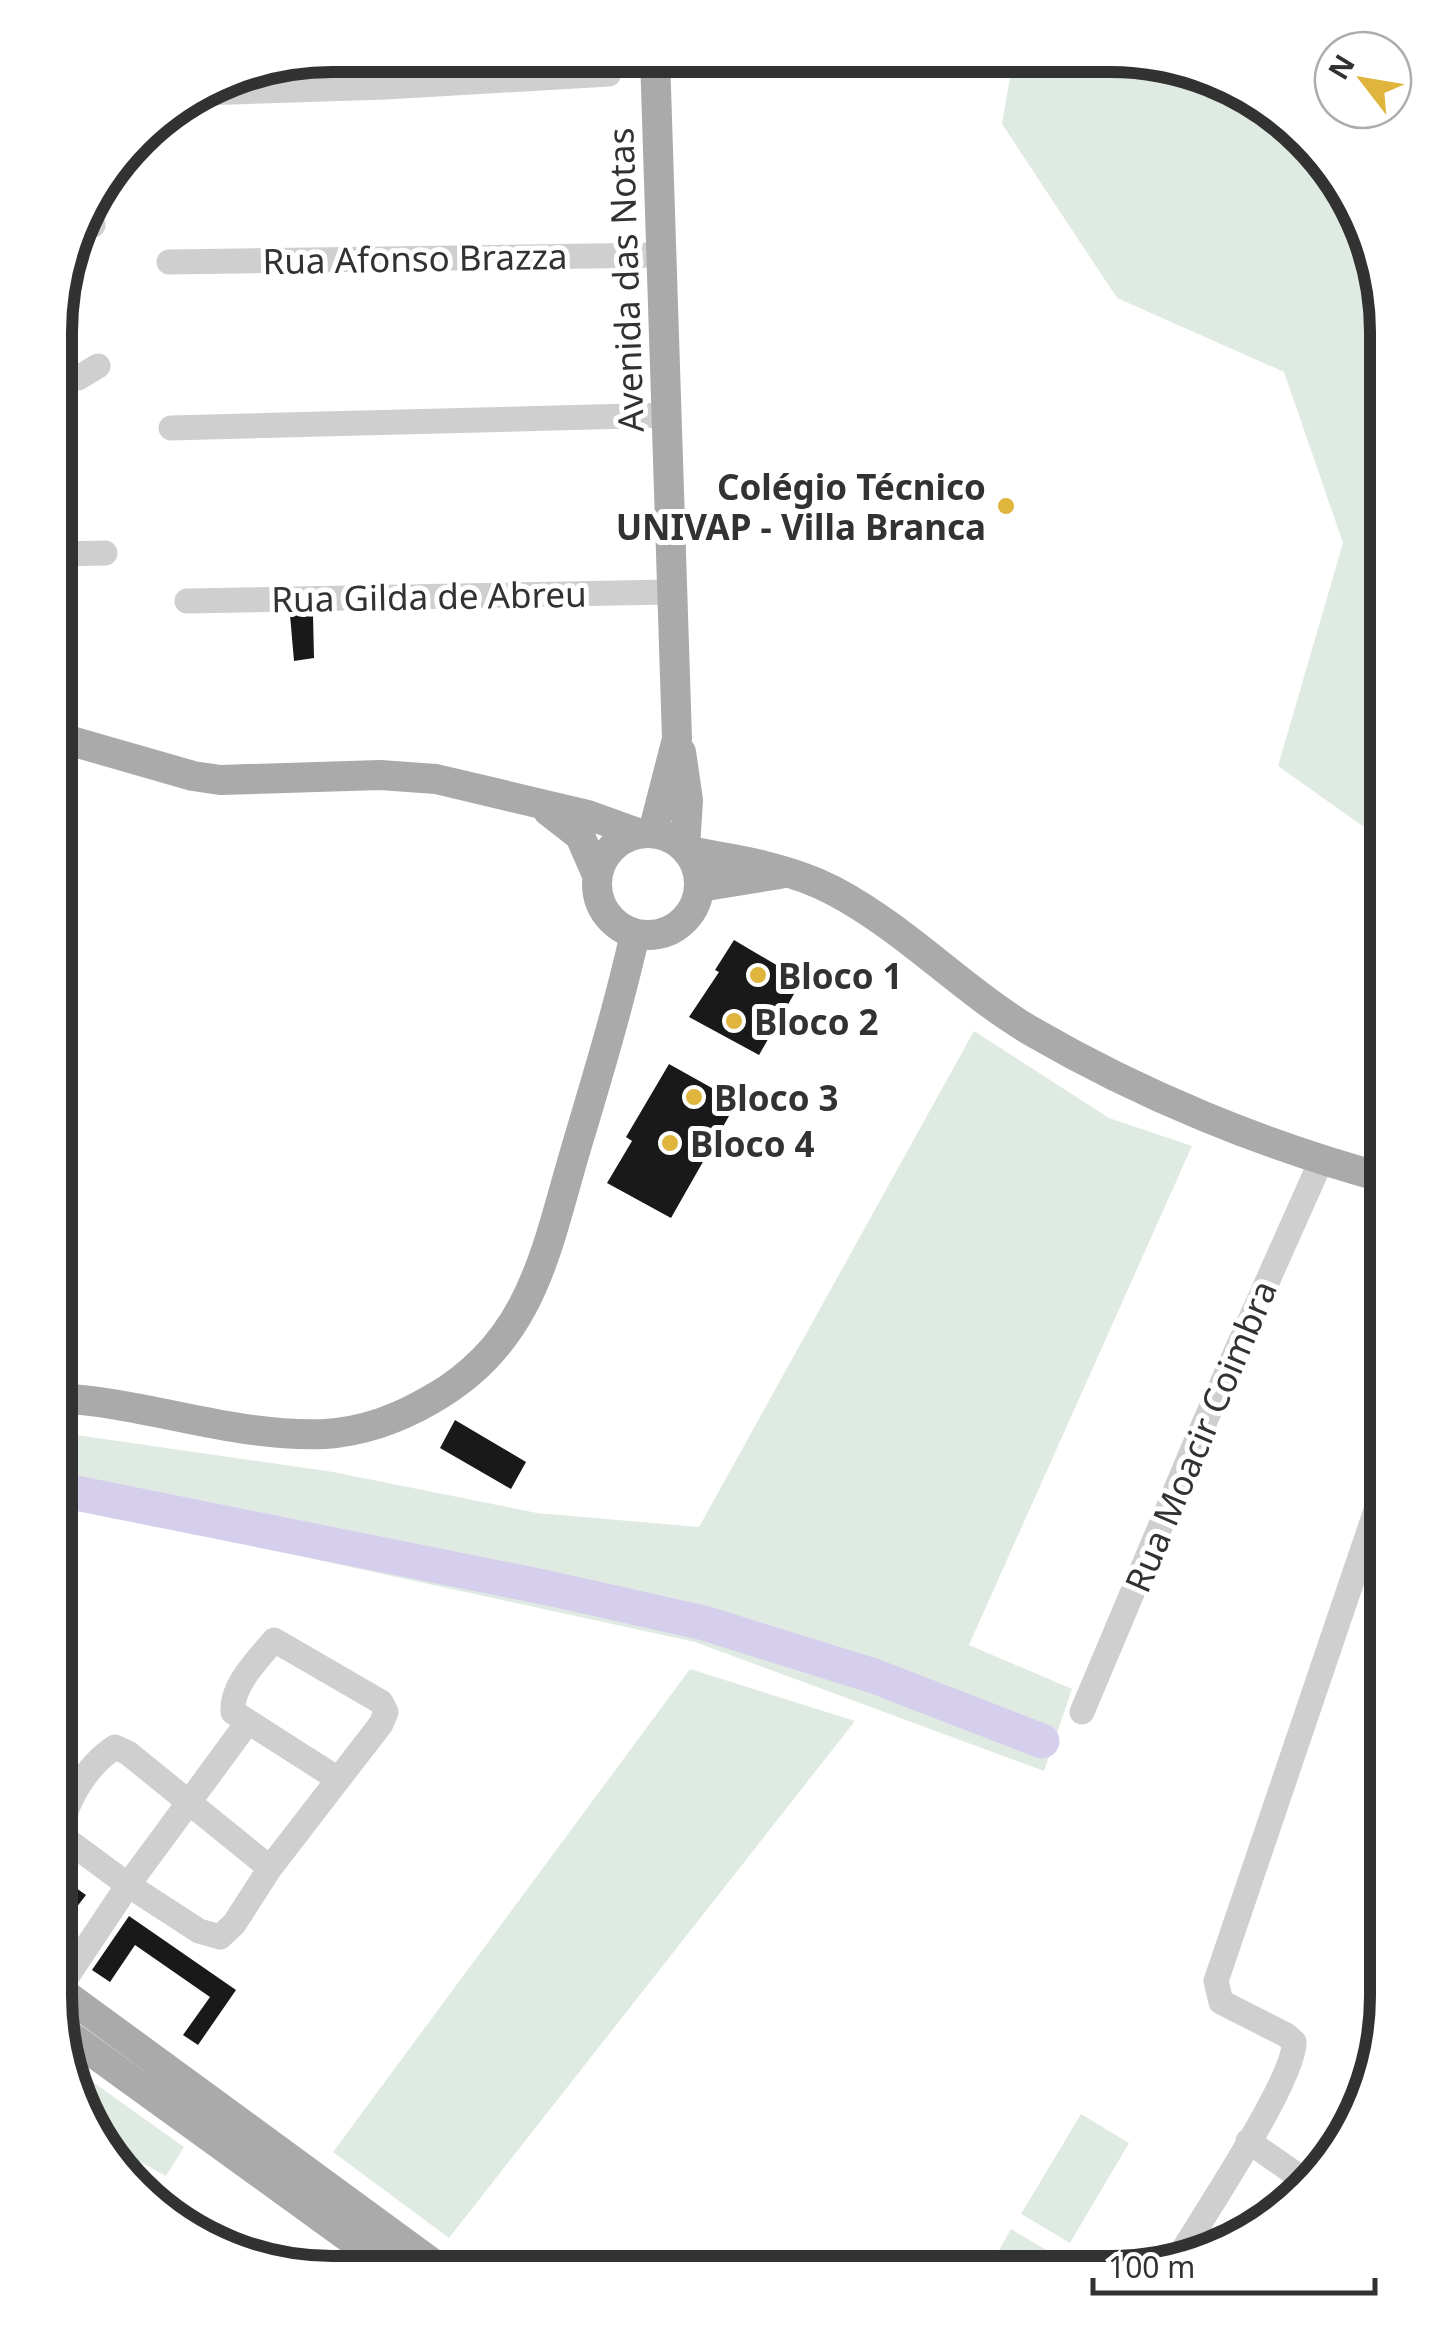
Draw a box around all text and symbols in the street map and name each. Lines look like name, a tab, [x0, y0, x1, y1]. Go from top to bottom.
north arrow	[1313, 30, 1413, 130]
text: N	[1319, 47, 1363, 86]
street label: Avenida das Notas	[596, 127, 654, 433]
street label: Rua Afonso Brazza	[262, 232, 568, 284]
place label: Colégio Técnico UNIVAP - Villa Branca	[616, 463, 986, 550]
marker: Colégio Técnico UNIVAP - Villa Branca	[995, 495, 1017, 517]
street label: Rua Gilda de Abreu	[271, 570, 587, 622]
place label: Bloco 1	[778, 952, 903, 999]
marker: Bloco 1	[747, 964, 769, 986]
place label: Bloco 2	[754, 998, 879, 1045]
marker: Bloco 2	[723, 1010, 745, 1032]
place label: Bloco 3	[714, 1074, 839, 1121]
marker: Bloco 3	[683, 1086, 705, 1108]
place label: Bloco 4	[690, 1120, 815, 1167]
marker: Bloco 4	[659, 1132, 681, 1154]
street label: Rua Moacir Coimbra	[1113, 1273, 1287, 1599]
scale bar	[1093, 2233, 1376, 2295]
text: 100 m	[1108, 2246, 1195, 2287]

